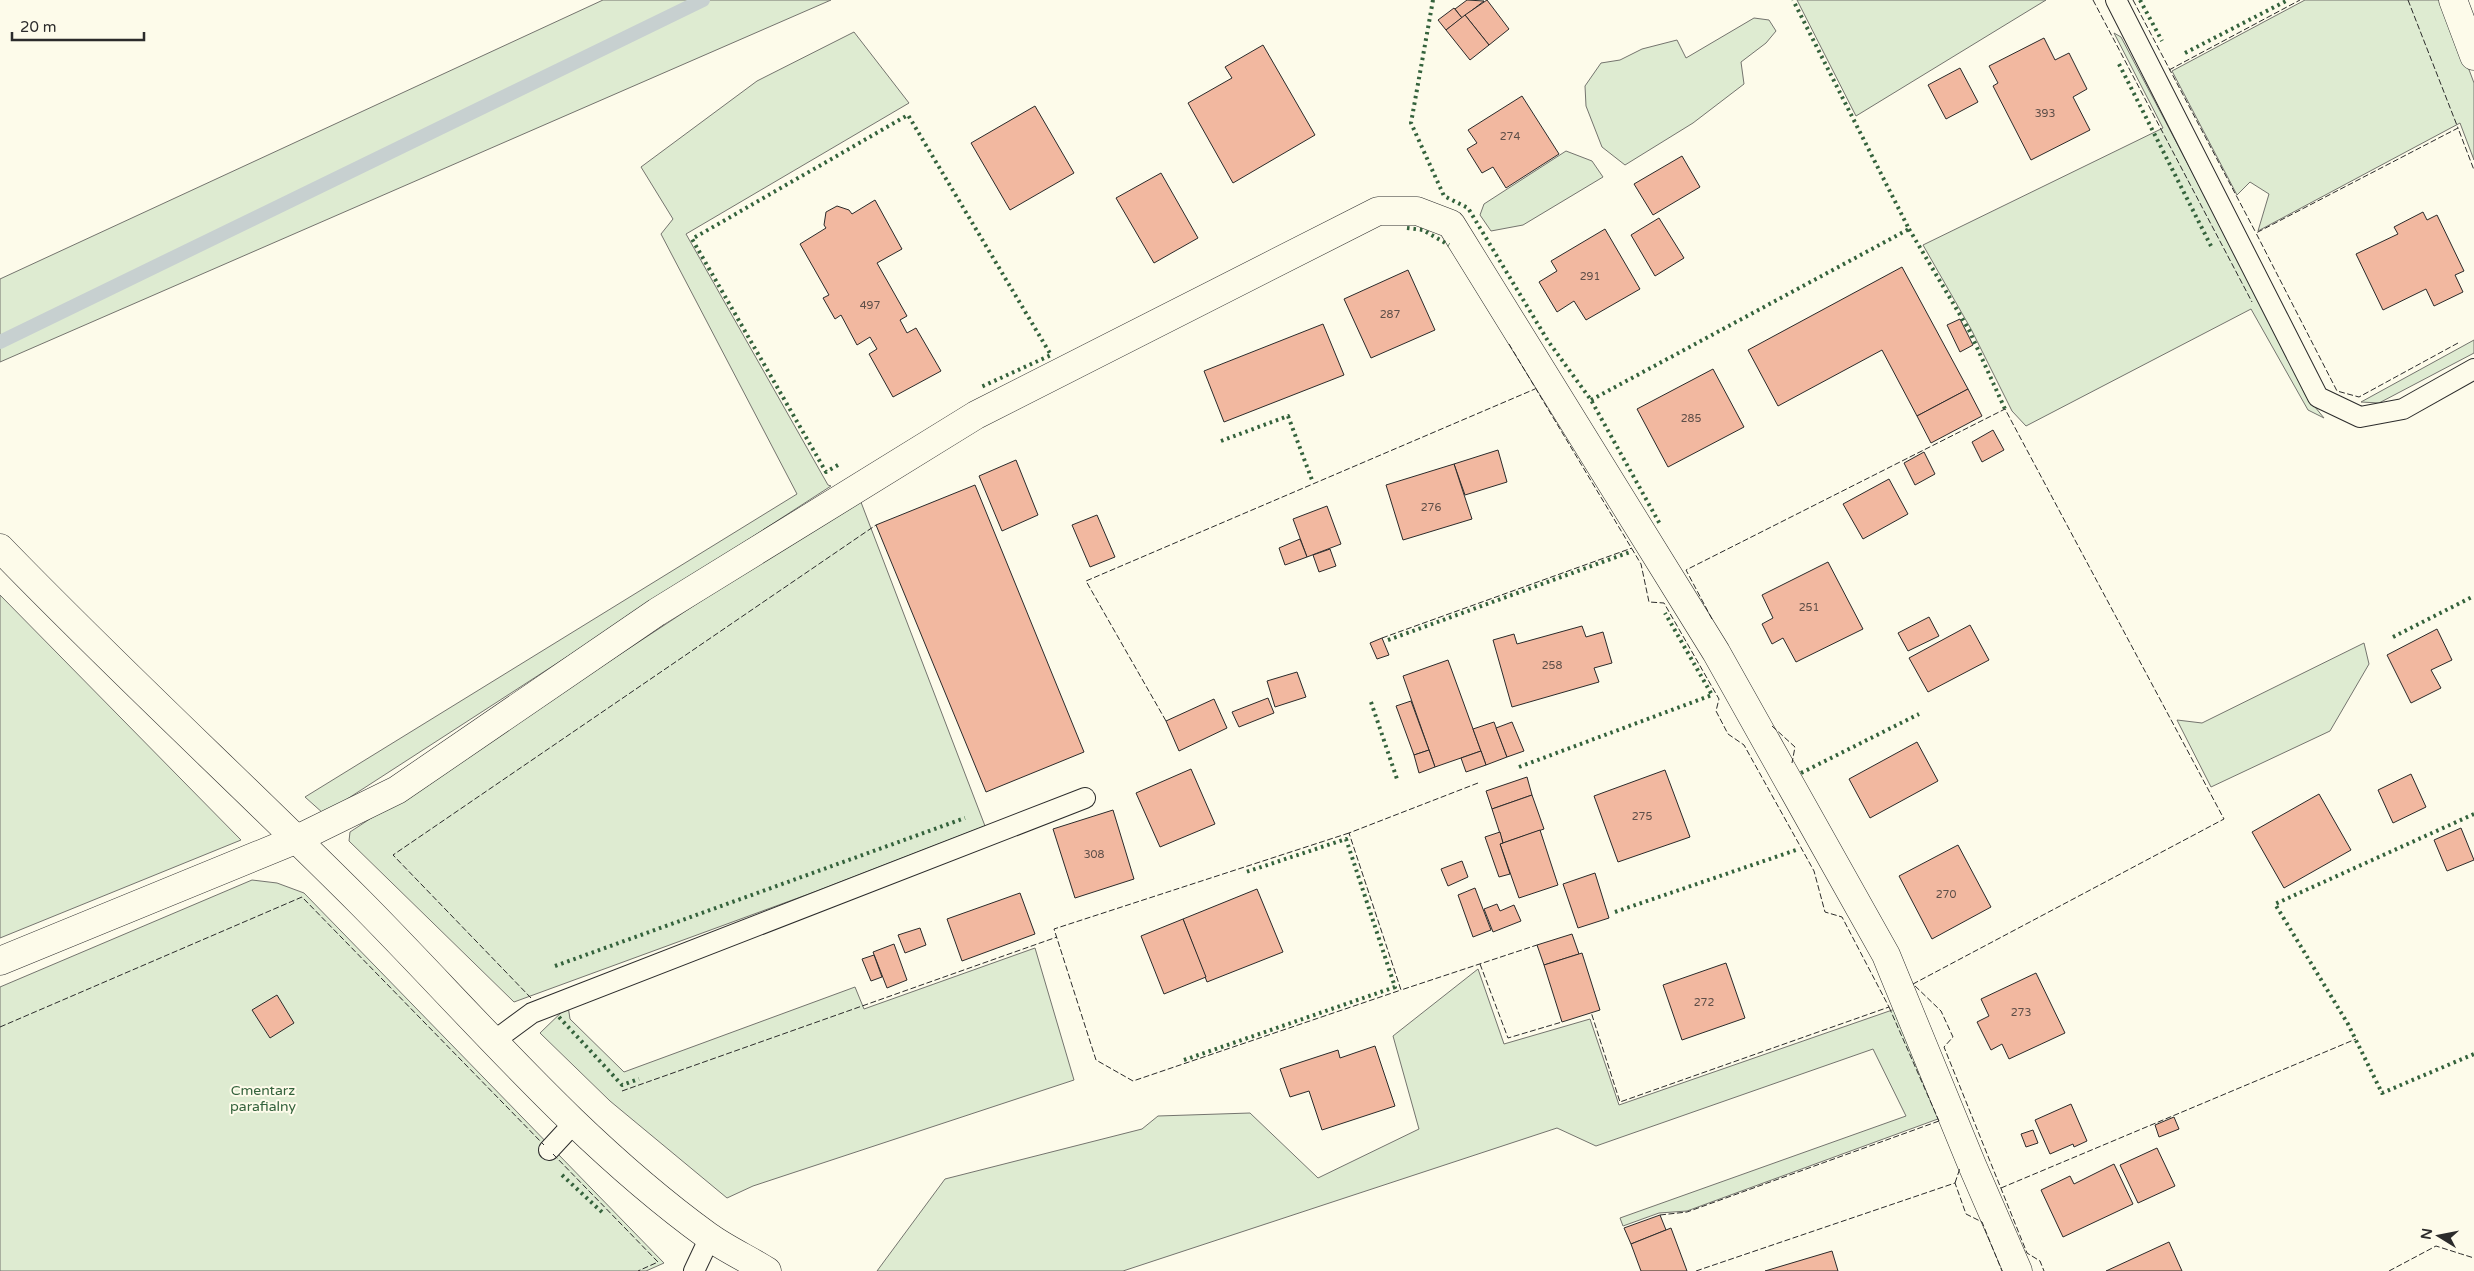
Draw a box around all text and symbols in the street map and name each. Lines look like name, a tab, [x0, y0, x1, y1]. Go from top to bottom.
scale bar	[12, 10, 145, 42]
text: 20 m	[20, 18, 57, 36]
house number: 393	[2035, 107, 2055, 120]
house number: 274	[1500, 130, 1520, 143]
house number: 291	[1580, 270, 1600, 283]
house number: 497	[860, 299, 880, 312]
house number: 287	[1380, 308, 1400, 321]
house number: 285	[1681, 412, 1701, 425]
house number: 276	[1421, 501, 1441, 514]
house number: 251	[1799, 601, 1819, 614]
house number: 258	[1542, 659, 1562, 672]
house number: 275	[1632, 810, 1652, 823]
house number: 308	[1084, 848, 1104, 861]
house number: 270	[1936, 888, 1956, 901]
house number: 272	[1694, 996, 1714, 1009]
house number: 273	[2011, 1006, 2031, 1019]
park label: Cmentarz parafialny	[230, 1082, 296, 1115]
north arrow	[2414, 1211, 2464, 1261]
text: N	[2417, 1227, 2436, 1241]

